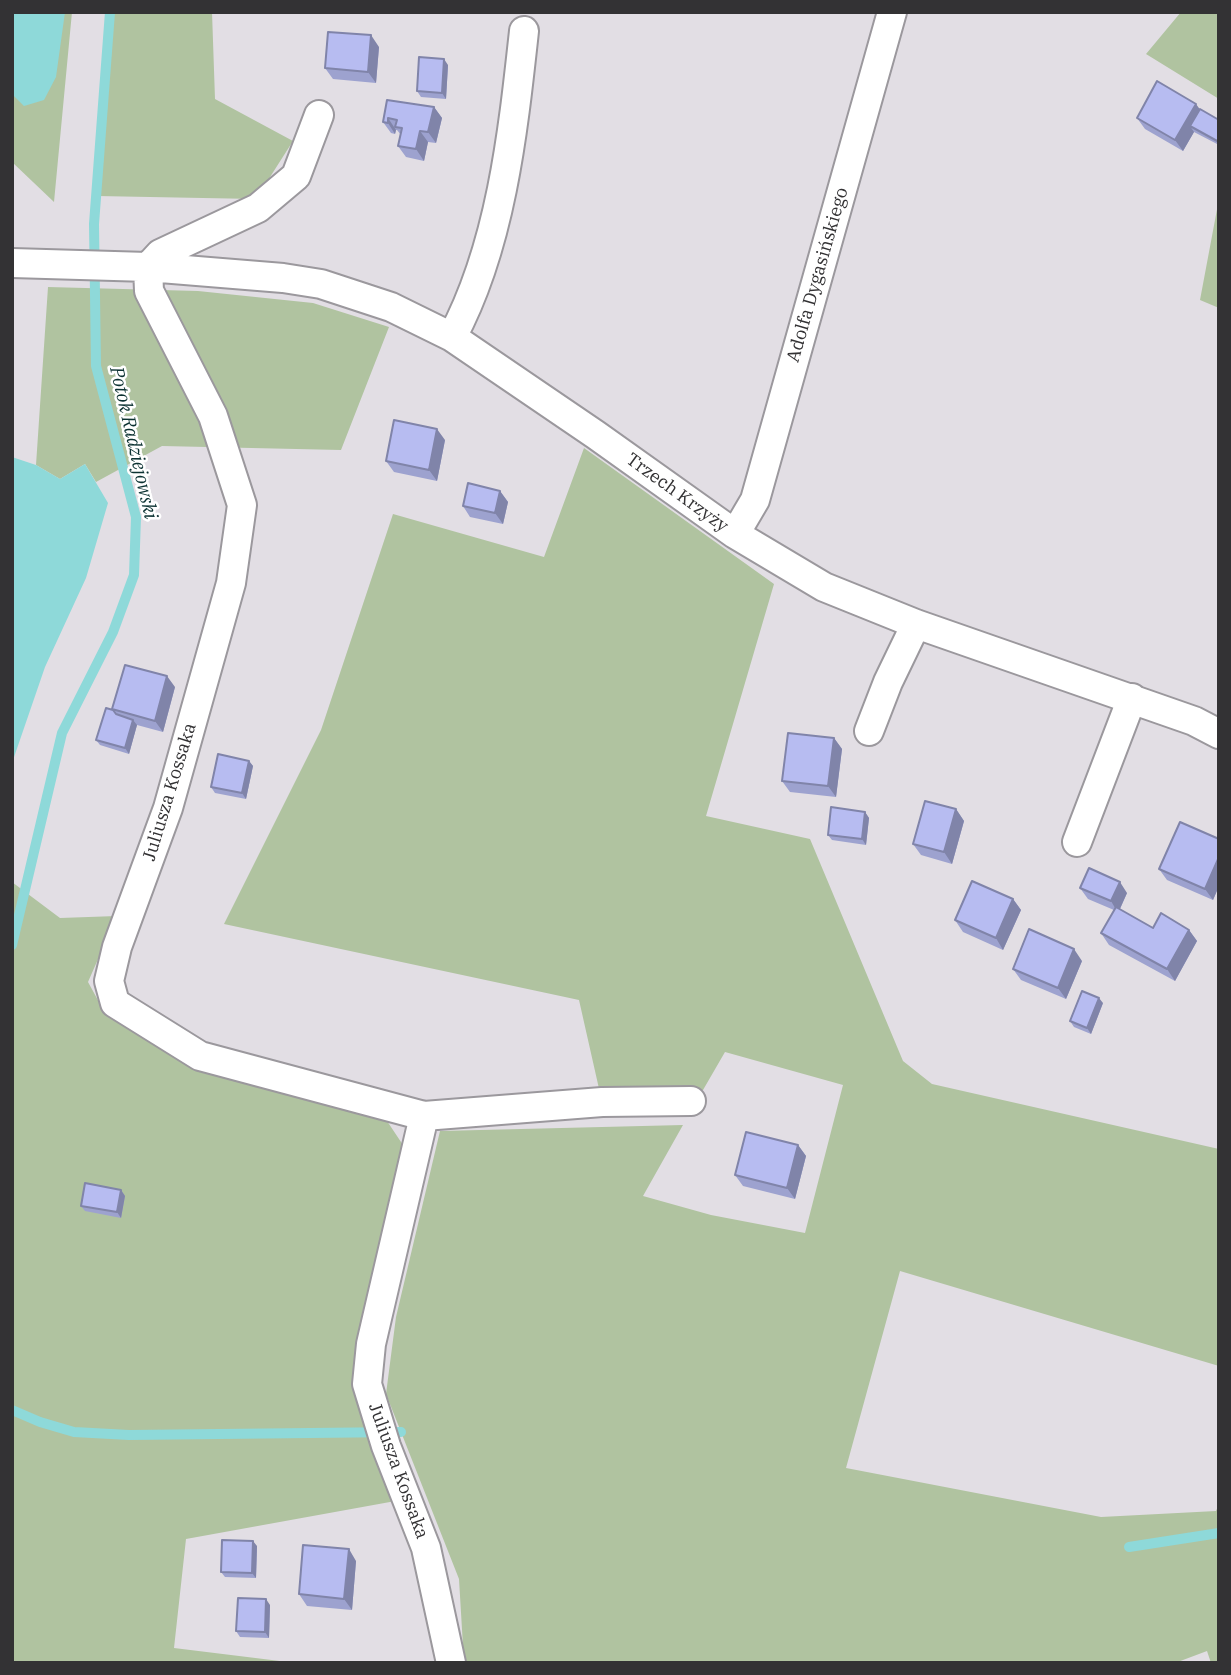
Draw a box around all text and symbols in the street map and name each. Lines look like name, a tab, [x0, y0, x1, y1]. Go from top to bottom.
street label: Adolfa Dygasińskiego	[783, 185, 853, 365]
water label: Potok Radziejowski	[104, 364, 162, 522]
street label: Trzech Krzyży	[622, 449, 732, 537]
street label: Juliusza Kossaka	[139, 720, 201, 864]
street label: Juliusza Kossaka	[363, 1400, 433, 1542]

